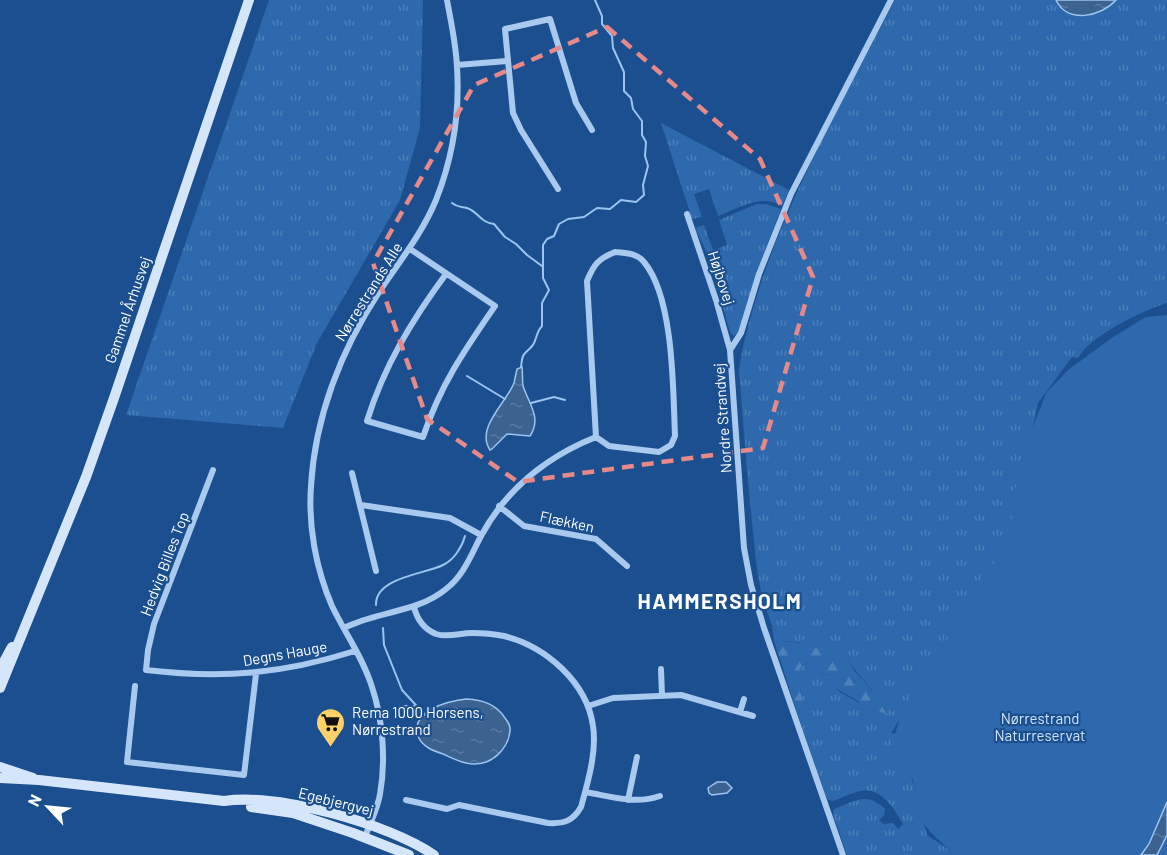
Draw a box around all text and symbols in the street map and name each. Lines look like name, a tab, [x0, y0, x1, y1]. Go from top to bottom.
street label: Nørrestrands Alle	[331, 239, 406, 344]
street label: Højbovej	[705, 248, 739, 307]
street label: Gammel Århusvej	[99, 254, 154, 366]
street label: Nordre Strandvej	[709, 362, 735, 474]
street label: Flækken	[538, 506, 596, 536]
street label: Hedvig Billes Top	[136, 509, 192, 618]
district label: HAMMERSHOLM	[638, 588, 802, 613]
street label: Degns Hauge	[241, 637, 328, 669]
place label: Rema 1000 Horsens, Nørrestrand	[352, 703, 484, 738]
supermarket icon: Rema 1000 Horsens, Nørrestrand	[315, 706, 347, 748]
park label: Nørrestrand Naturreservat	[994, 709, 1086, 744]
north arrow	[18, 777, 78, 837]
street label: Egebjergvej	[297, 783, 376, 819]
text: N	[23, 791, 45, 809]

